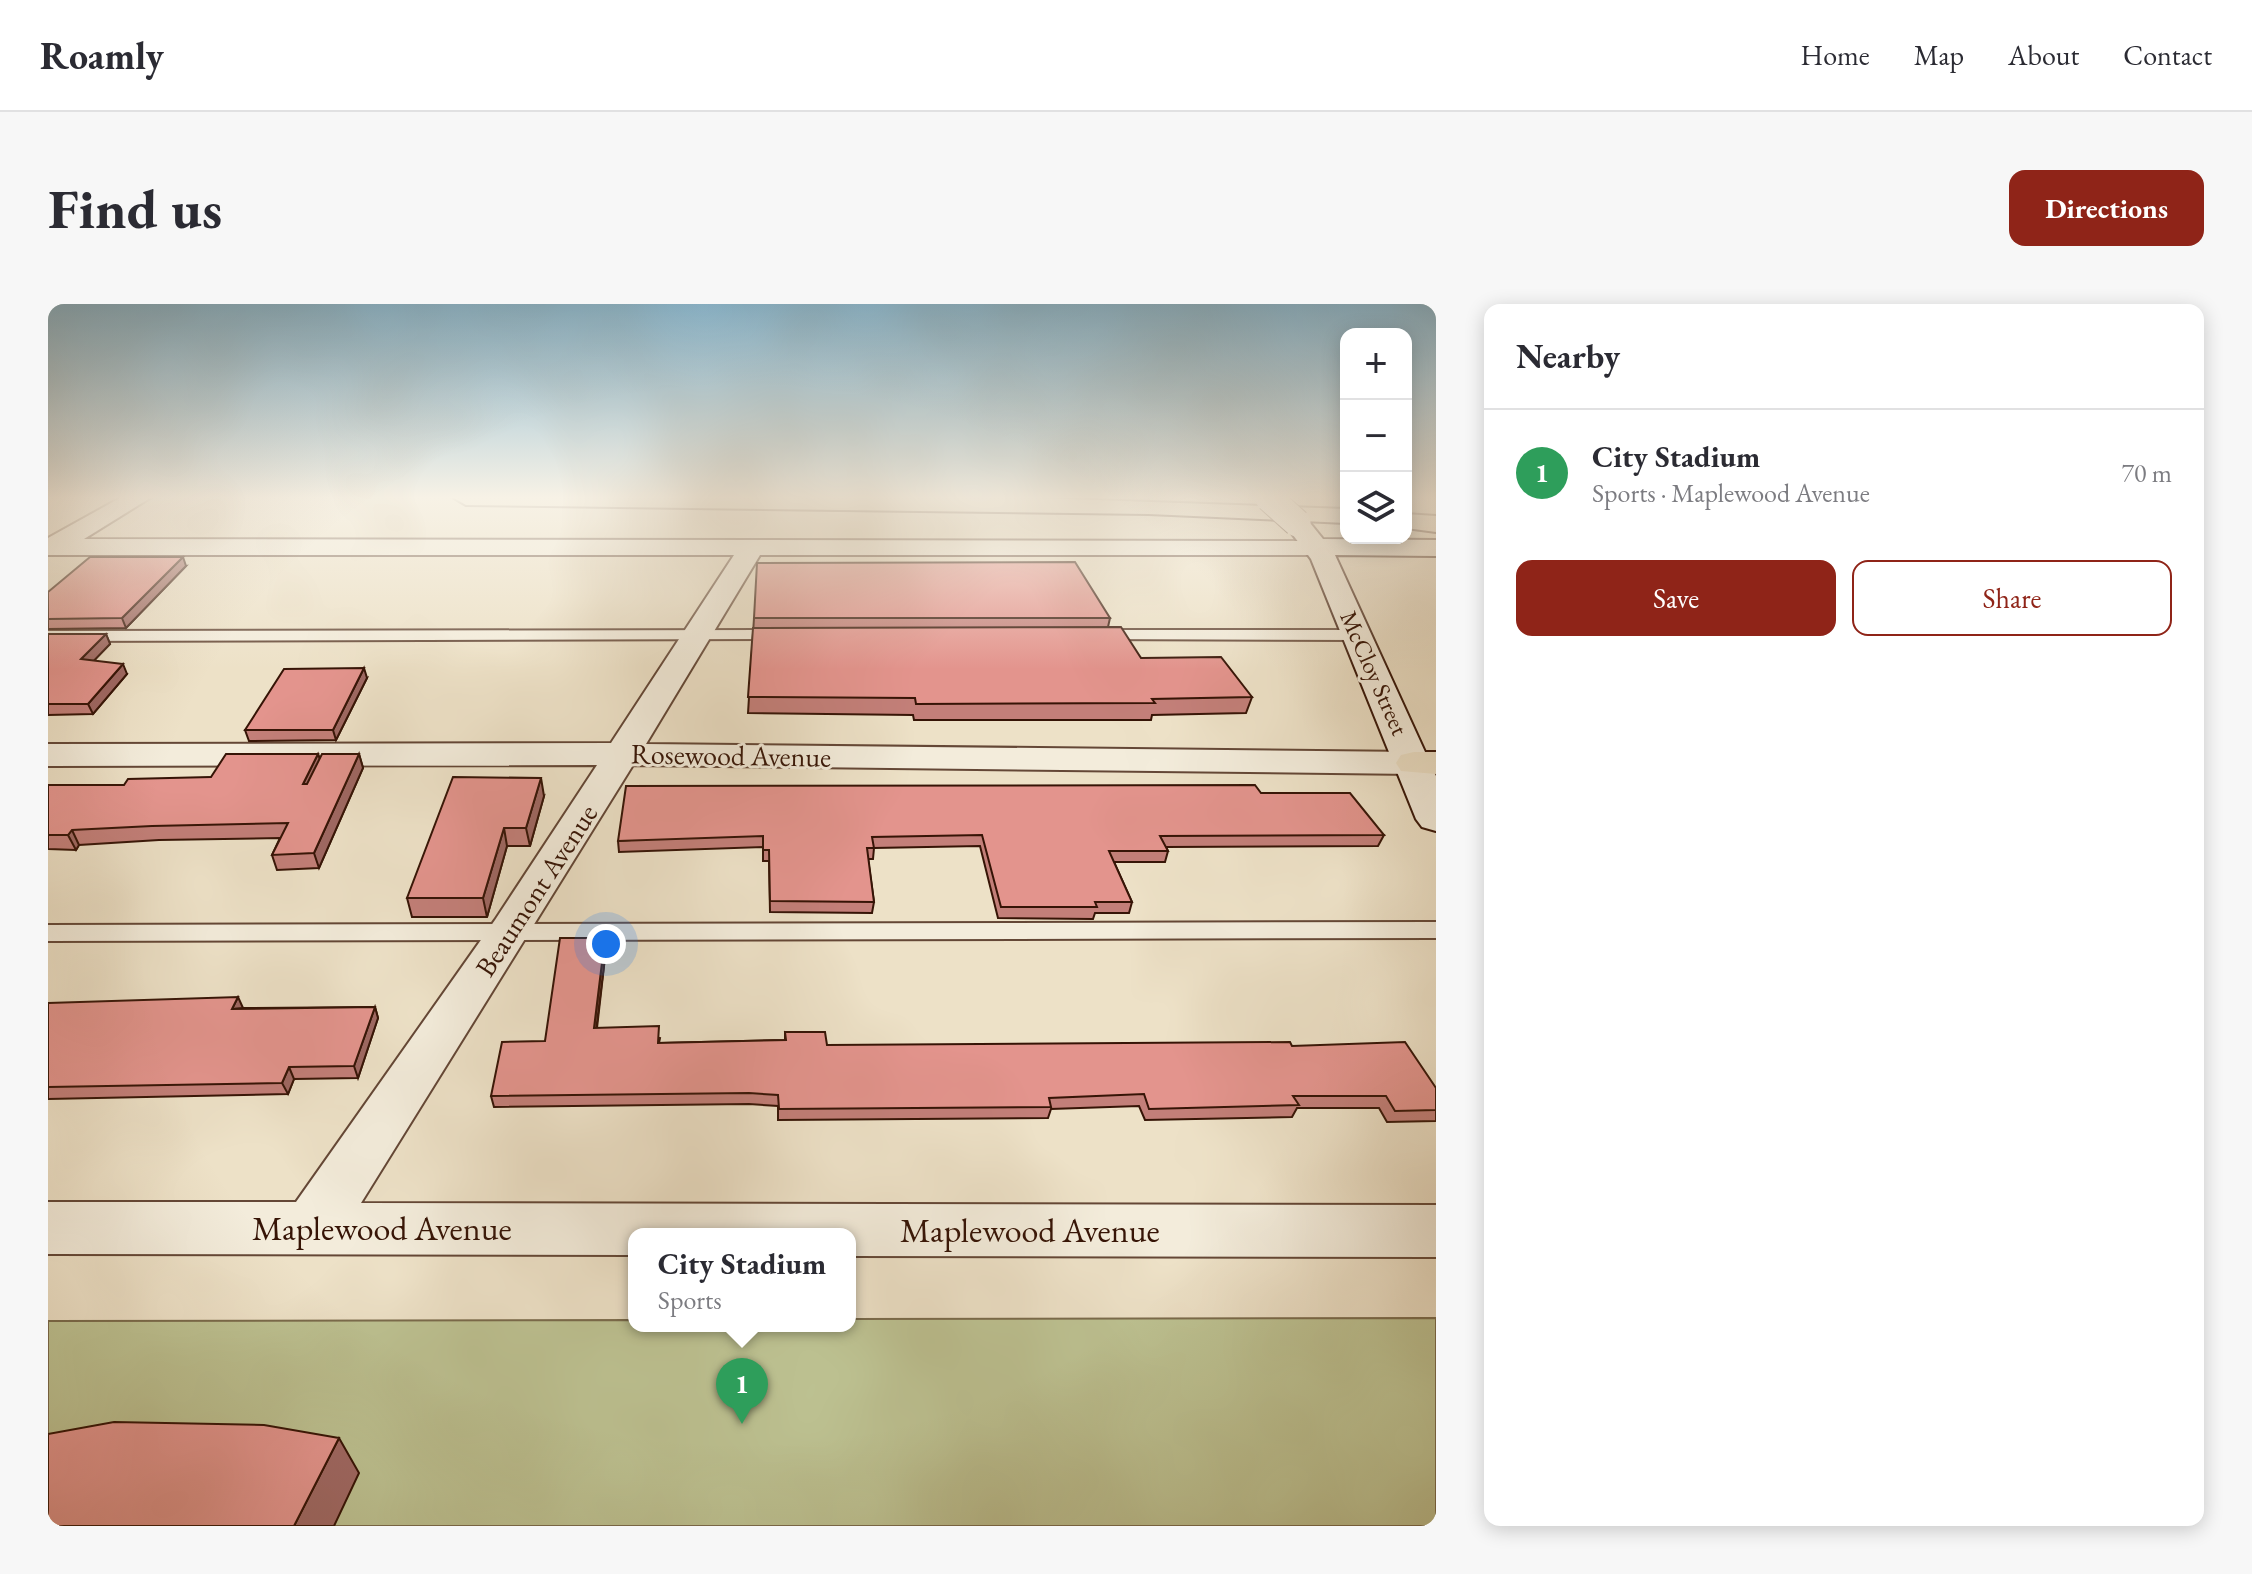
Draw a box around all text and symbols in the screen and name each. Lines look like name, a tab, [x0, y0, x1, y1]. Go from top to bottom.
text: Roamly	[40, 31, 164, 80]
text: Home	[1800, 37, 1870, 73]
text: Map	[1914, 37, 1964, 73]
text: About	[2008, 37, 2079, 73]
text: Contact	[2123, 37, 2212, 73]
button: Directions	[2009, 170, 2204, 246]
text: Find us	[48, 172, 222, 245]
map controls	[1340, 328, 1412, 544]
button: +	[1340, 328, 1412, 400]
text: Nearby	[1516, 334, 1620, 378]
button: −	[1340, 400, 1412, 472]
text: City Stadium	[1592, 437, 1760, 476]
text: 1	[1535, 456, 1549, 490]
text: 70 m	[2122, 456, 2172, 490]
button: layers	[1340, 472, 1412, 544]
text: Sports · Maplewood Avenue	[1592, 476, 1870, 510]
button: Save	[1516, 560, 1836, 636]
button: Share	[1852, 560, 2172, 636]
street label: McCloy Street	[1333, 606, 1416, 740]
street label: Rosewood Avenue	[631, 735, 831, 775]
street label: Beaumont Avenue	[467, 797, 605, 983]
your location	[586, 924, 626, 964]
street label: Maplewood Avenue	[252, 1206, 512, 1250]
street label: Maplewood Avenue	[900, 1208, 1160, 1252]
popup	[628, 1228, 856, 1332]
text: City Stadium	[658, 1244, 826, 1283]
text: Sports	[658, 1283, 722, 1317]
pin: 1	[716, 1358, 768, 1424]

